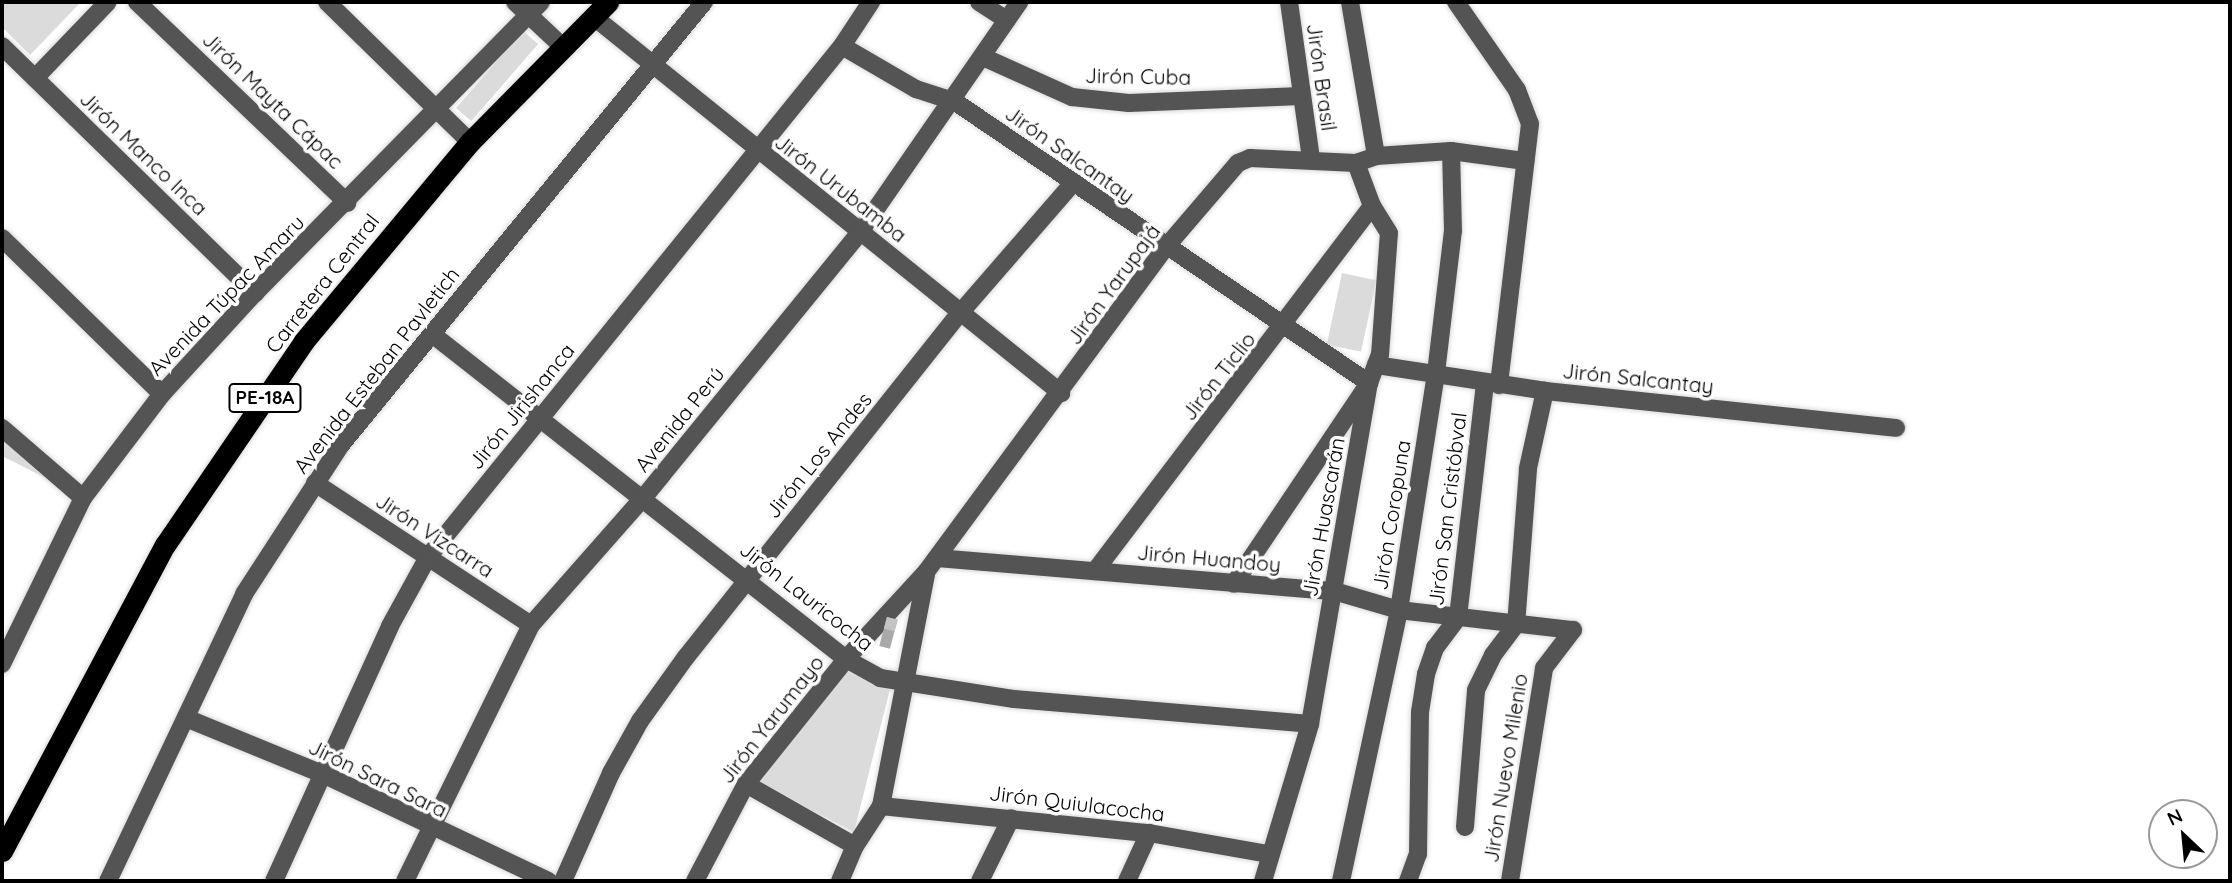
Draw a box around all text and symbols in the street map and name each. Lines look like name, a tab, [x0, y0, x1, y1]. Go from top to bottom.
street label: Jirón Brasil	[1302, 22, 1342, 132]
street label: Jirón Mayta Cápac	[198, 27, 348, 173]
street label: Jirón Cuba	[1085, 62, 1191, 90]
street label: Jirón Manco Inca	[75, 86, 213, 220]
street label: Jirón Salcantay	[1001, 100, 1139, 208]
street label: Jirón Urubamba	[770, 129, 912, 247]
street label: Carretera Central	[260, 208, 384, 358]
street label: Avenida Túpac Amaru	[143, 210, 309, 380]
street label: Jirón Yarupajá	[1061, 219, 1165, 349]
street label: Avenida Esteban Pavletich	[288, 262, 464, 478]
street label: Jirón Ticlio	[1176, 327, 1260, 425]
street label: Jirón Jirishanca	[463, 338, 579, 474]
street label: Jirón Salcantay	[1561, 358, 1715, 398]
street label: Avenida Perú	[629, 361, 729, 477]
road number: PE-18A	[228, 382, 302, 414]
street label: Jirón Los Andes	[760, 387, 876, 523]
street label: Jirón San Cristóbval	[1423, 411, 1471, 607]
street label: Jirón Huascarán	[1297, 435, 1349, 599]
street label: Jirón Coropuna	[1367, 438, 1415, 592]
street label: Jirón Vizcarra	[371, 487, 499, 583]
street label: Jirón Lauricocha	[735, 536, 879, 656]
street label: Jirón Huandoy	[1136, 539, 1282, 577]
street label: Jirón Yarumayo	[713, 650, 829, 788]
street label: Jirón Nuevo Milenio	[1478, 672, 1532, 864]
street label: Jirón Sara Sara	[305, 734, 451, 822]
street label: Jirón Quiulacocha	[988, 780, 1166, 826]
north arrow	[2148, 799, 2218, 869]
text: N	[2163, 803, 2186, 831]

